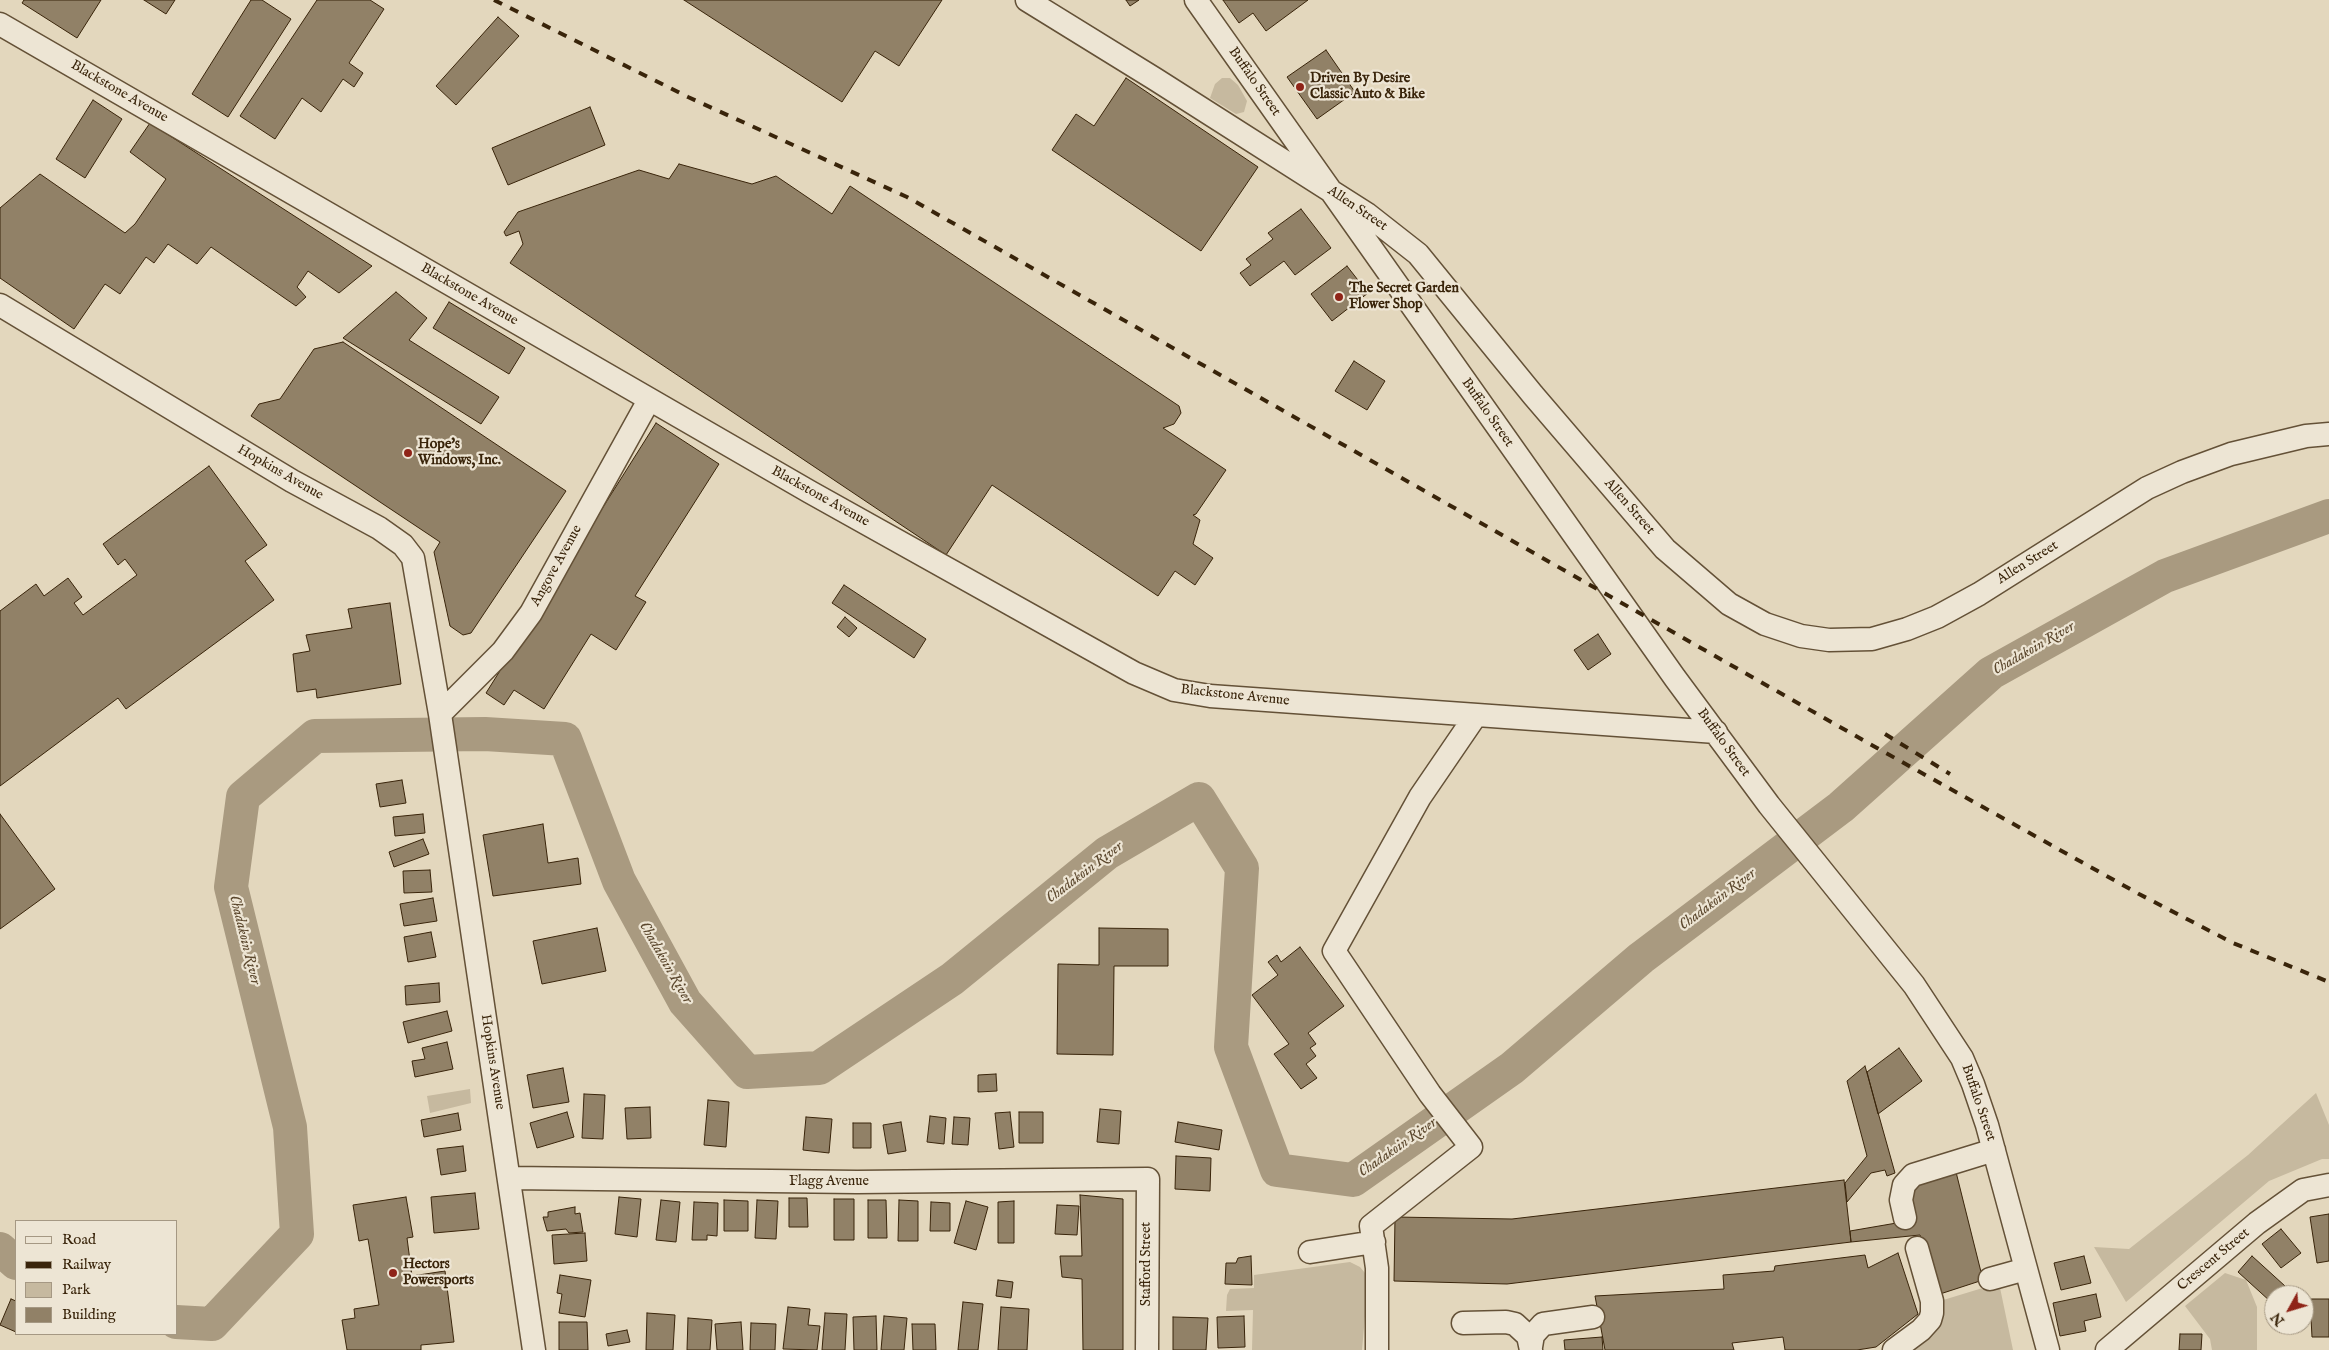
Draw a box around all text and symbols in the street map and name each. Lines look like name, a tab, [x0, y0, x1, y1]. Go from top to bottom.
street label: Buffalo Street	[1224, 44, 1284, 120]
street label: Blackstone Avenue	[67, 57, 171, 127]
place label: Driven By Desire Classic Auto & Bike	[1310, 71, 1425, 104]
marker: Driven By Desire Classic Auto & Bike	[1294, 81, 1306, 93]
street label: Allen Street	[1324, 183, 1390, 235]
street label: Blackstone Avenue	[417, 260, 521, 330]
place label: The Secret Garden Flower Shop	[1349, 281, 1459, 314]
marker: The Secret Garden Flower Shop	[1333, 291, 1345, 303]
street label: Buffalo Street	[1457, 375, 1517, 451]
place label: Hope's Windows, Inc.	[418, 437, 501, 470]
street label: Hopkins Avenue	[234, 442, 326, 504]
marker: Hope's Windows, Inc.	[402, 447, 414, 459]
street label: Blackstone Avenue	[768, 463, 872, 531]
street label: Allen Street	[1600, 476, 1658, 538]
street label: Angove Avenue	[528, 522, 586, 610]
street label: Allen Street	[1994, 538, 2062, 588]
water label: Chadakoin River	[1990, 618, 2078, 680]
street label: Blackstone Avenue	[1180, 682, 1290, 710]
street label: Buffalo Street	[1693, 706, 1753, 780]
water label: Chadakoin River	[1043, 838, 1127, 908]
water label: Chadakoin River	[1676, 865, 1760, 935]
water label: Chadakoin River	[224, 893, 264, 987]
water label: Chadakoin River	[634, 919, 696, 1007]
street label: Hopkins Avenue	[476, 1013, 508, 1111]
street label: Buffalo Street	[1957, 1062, 1999, 1144]
water label: Chadakoin River	[1355, 1114, 1441, 1182]
street label: Flagg Avenue	[789, 1174, 869, 1190]
legend	[15, 1220, 178, 1335]
street label: Stafford Street	[1139, 1222, 1155, 1306]
street label: Crescent Street	[2175, 1225, 2253, 1295]
text: Road	[62, 1230, 96, 1249]
text: Railway	[62, 1255, 111, 1274]
place label: Hectors Powersports	[403, 1257, 474, 1290]
marker: Hectors Powersports	[387, 1267, 399, 1279]
text: Park	[62, 1280, 91, 1299]
north arrow	[2264, 1285, 2314, 1335]
text: Building	[62, 1305, 116, 1324]
text: N	[2267, 1308, 2289, 1329]

